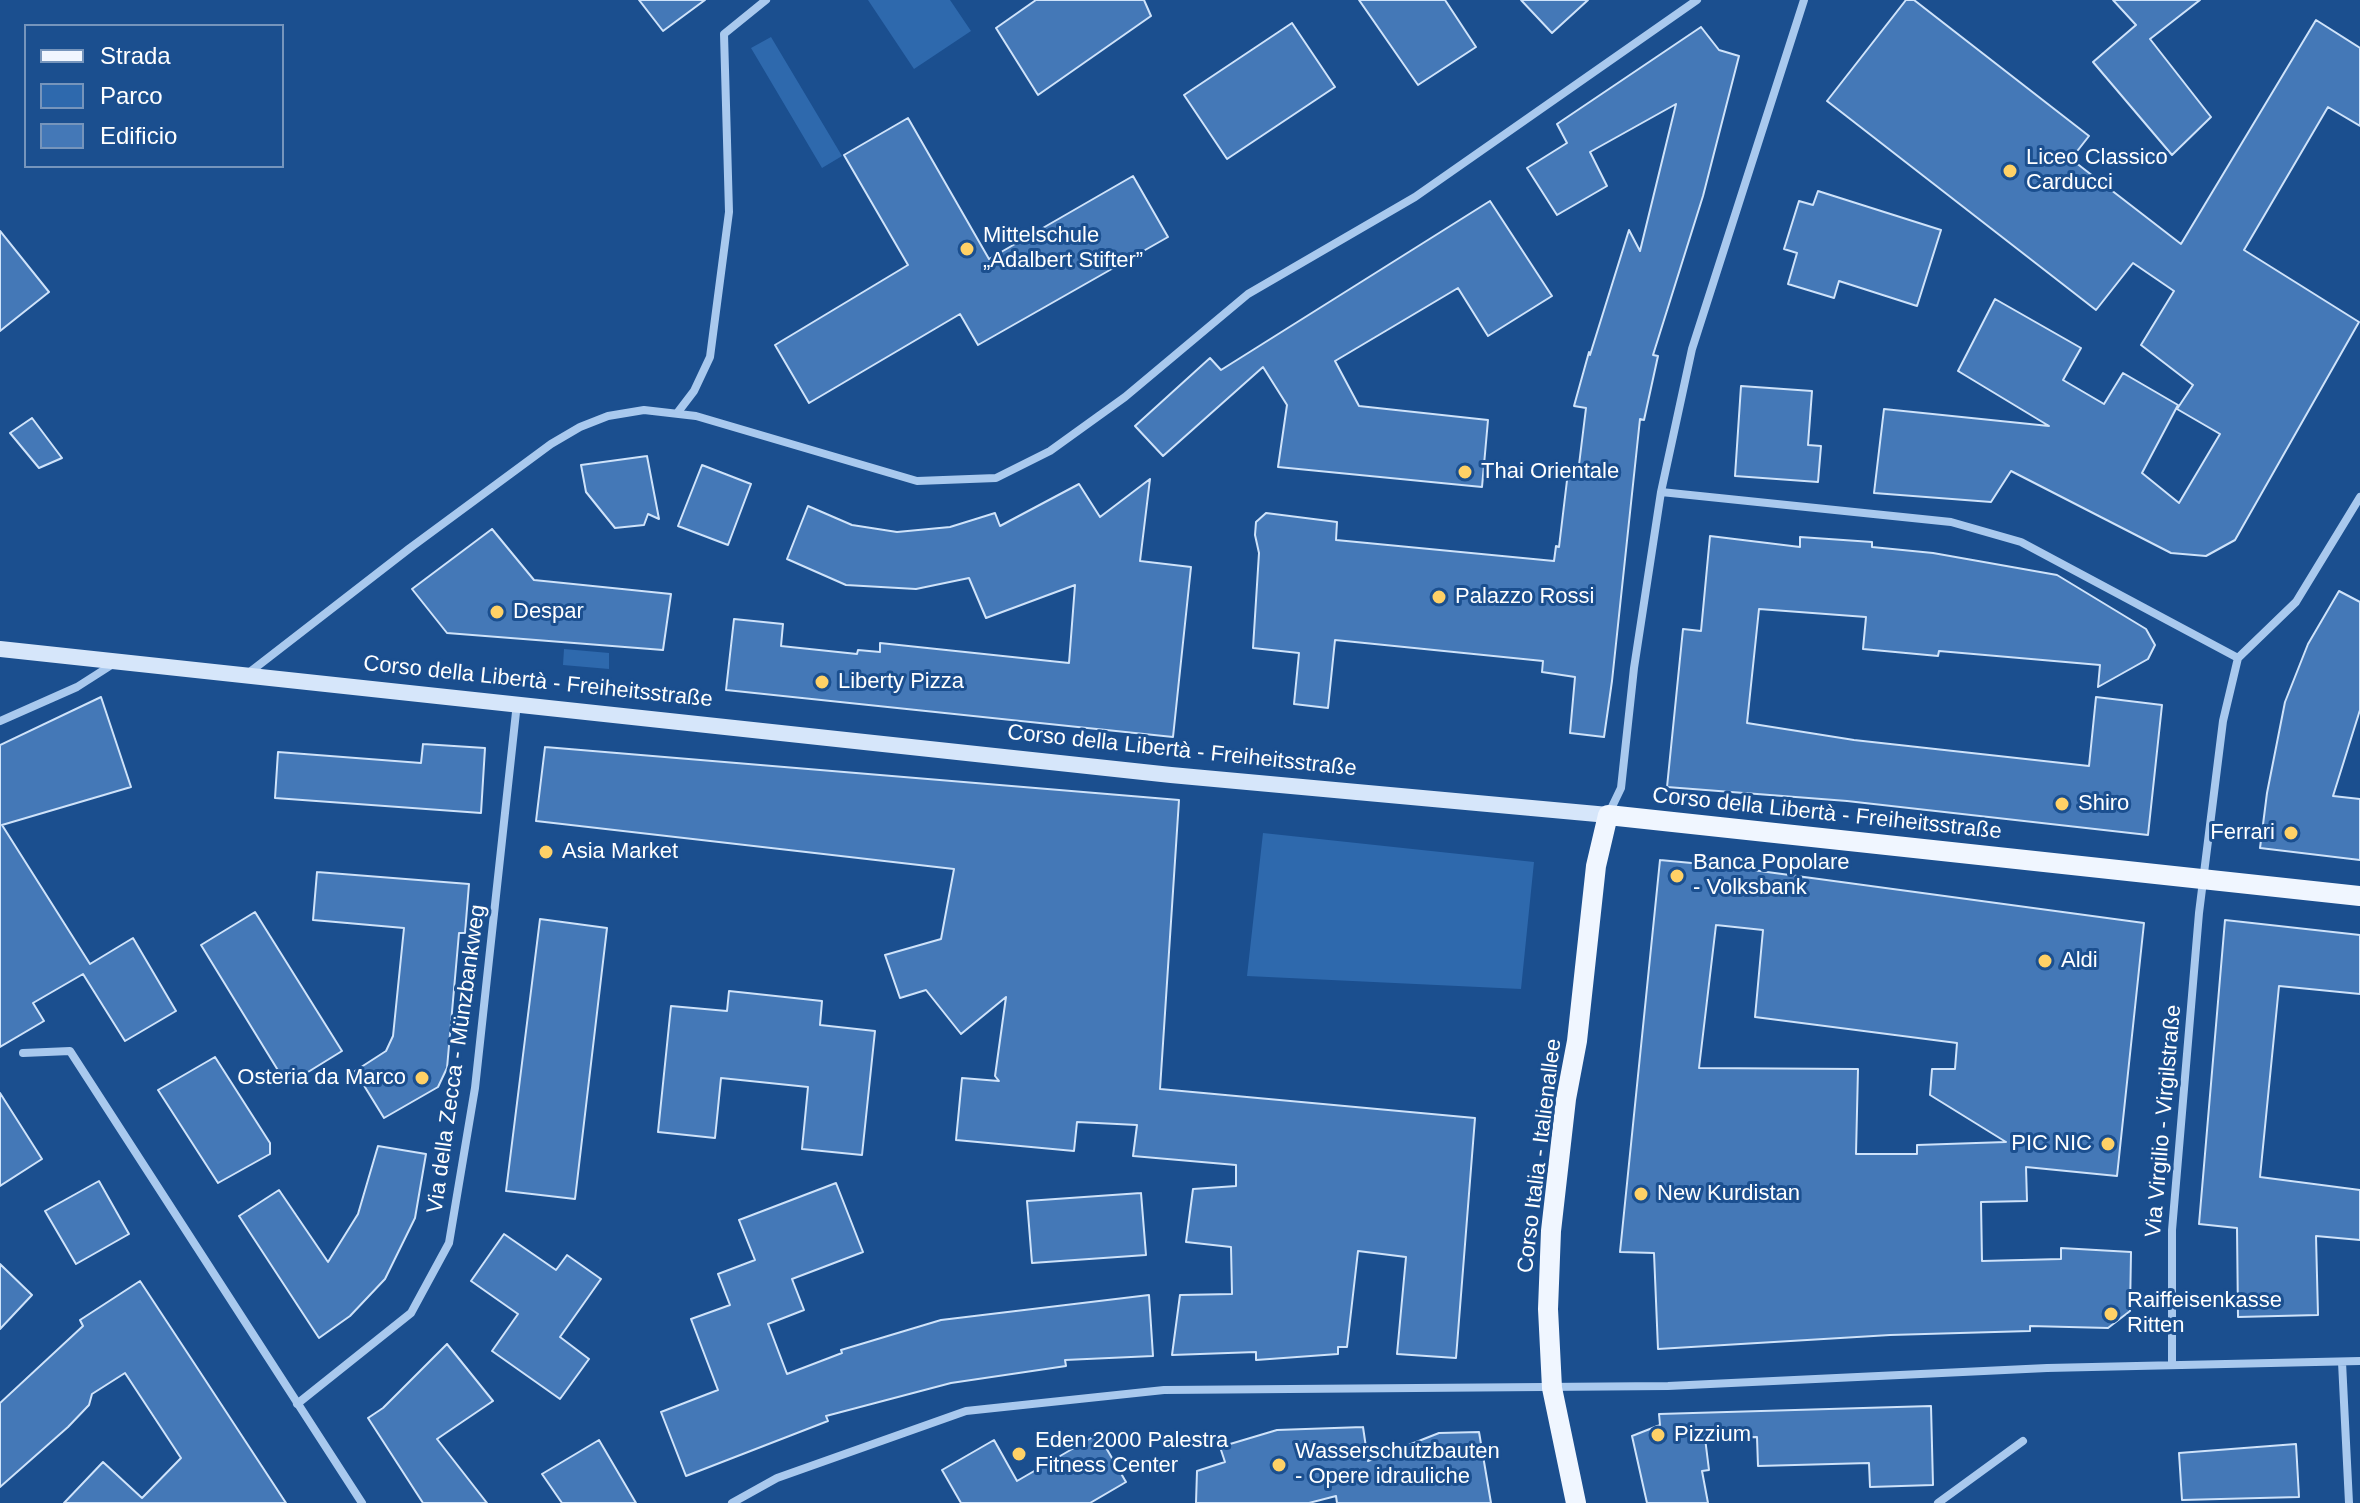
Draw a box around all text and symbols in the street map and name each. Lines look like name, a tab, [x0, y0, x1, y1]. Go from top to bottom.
legend	[24, 24, 284, 168]
text: Strada	[100, 42, 171, 69]
text: Parco	[100, 82, 163, 109]
text: Edificio	[100, 122, 177, 149]
place label: Liceo Classico Carducci	[2026, 145, 2168, 196]
marker: Liceo Classico Carducci	[2001, 162, 2019, 180]
place label: Mittelschule „Adalbert Stifter”	[983, 223, 1143, 274]
marker: Mittelschule „Adalbert Stifter”	[958, 240, 976, 258]
place label: Thai Orientale	[1481, 459, 1619, 485]
marker: Thai Orientale	[1456, 463, 1474, 481]
place label: Palazzo Rossi	[1455, 584, 1594, 610]
marker: Palazzo Rossi	[1430, 588, 1448, 606]
place label: Despar	[513, 599, 584, 625]
marker: Despar	[488, 603, 506, 621]
street label: Corso della Libertà - Freiheitsstraße	[362, 651, 714, 713]
place label: Liberty Pizza	[838, 669, 964, 695]
marker: Liberty Pizza	[813, 673, 831, 691]
street label: Corso della Libertà - Freiheitsstraße	[1006, 720, 1358, 782]
street label: Corso della Libertà - Freiheitsstraße	[1651, 783, 2003, 845]
place label: Shiro	[2078, 791, 2129, 817]
marker: Shiro	[2053, 795, 2071, 813]
place label: Ferrari	[2210, 820, 2275, 846]
marker: Ferrari	[2282, 824, 2300, 842]
place label: Asia Market	[562, 839, 678, 865]
marker: Asia Market	[537, 843, 555, 861]
place label: Banca Popolare - Volksbank	[1693, 850, 1850, 902]
marker: Banca Popolare - Volksbank	[1668, 867, 1686, 885]
street label: Via della Zecca - Münzbankweg	[422, 903, 492, 1215]
place label: Aldi	[2061, 948, 2098, 974]
marker: Aldi	[2036, 952, 2054, 970]
street label: Via Virgilio - Virgilstraße	[2141, 1004, 2187, 1238]
street label: Corso Italia - Italienallee	[1513, 1037, 1567, 1275]
place label: Osteria da Marco	[237, 1065, 406, 1091]
marker: Osteria da Marco	[413, 1069, 431, 1087]
place label: PIC NIC	[2011, 1131, 2092, 1157]
marker: PIC NIC	[2099, 1135, 2117, 1153]
place label: New Kurdistan	[1657, 1181, 1800, 1207]
marker: New Kurdistan	[1632, 1185, 1650, 1203]
place label: Raiffeisenkasse Ritten	[2127, 1288, 2282, 1340]
marker: Raiffeisenkasse Ritten	[2102, 1305, 2120, 1323]
place label: Pizzium	[1674, 1422, 1751, 1448]
marker: Pizzium	[1649, 1426, 1667, 1444]
place label: Eden 2000 Palestra Fitness Center	[1035, 1428, 1228, 1480]
place label: Wasserschutzbauten - Opere idrauliche	[1295, 1439, 1500, 1490]
marker: Eden 2000 Palestra Fitness Center	[1010, 1445, 1028, 1463]
marker: Wasserschutzbauten - Opere idrauliche	[1270, 1456, 1288, 1474]

